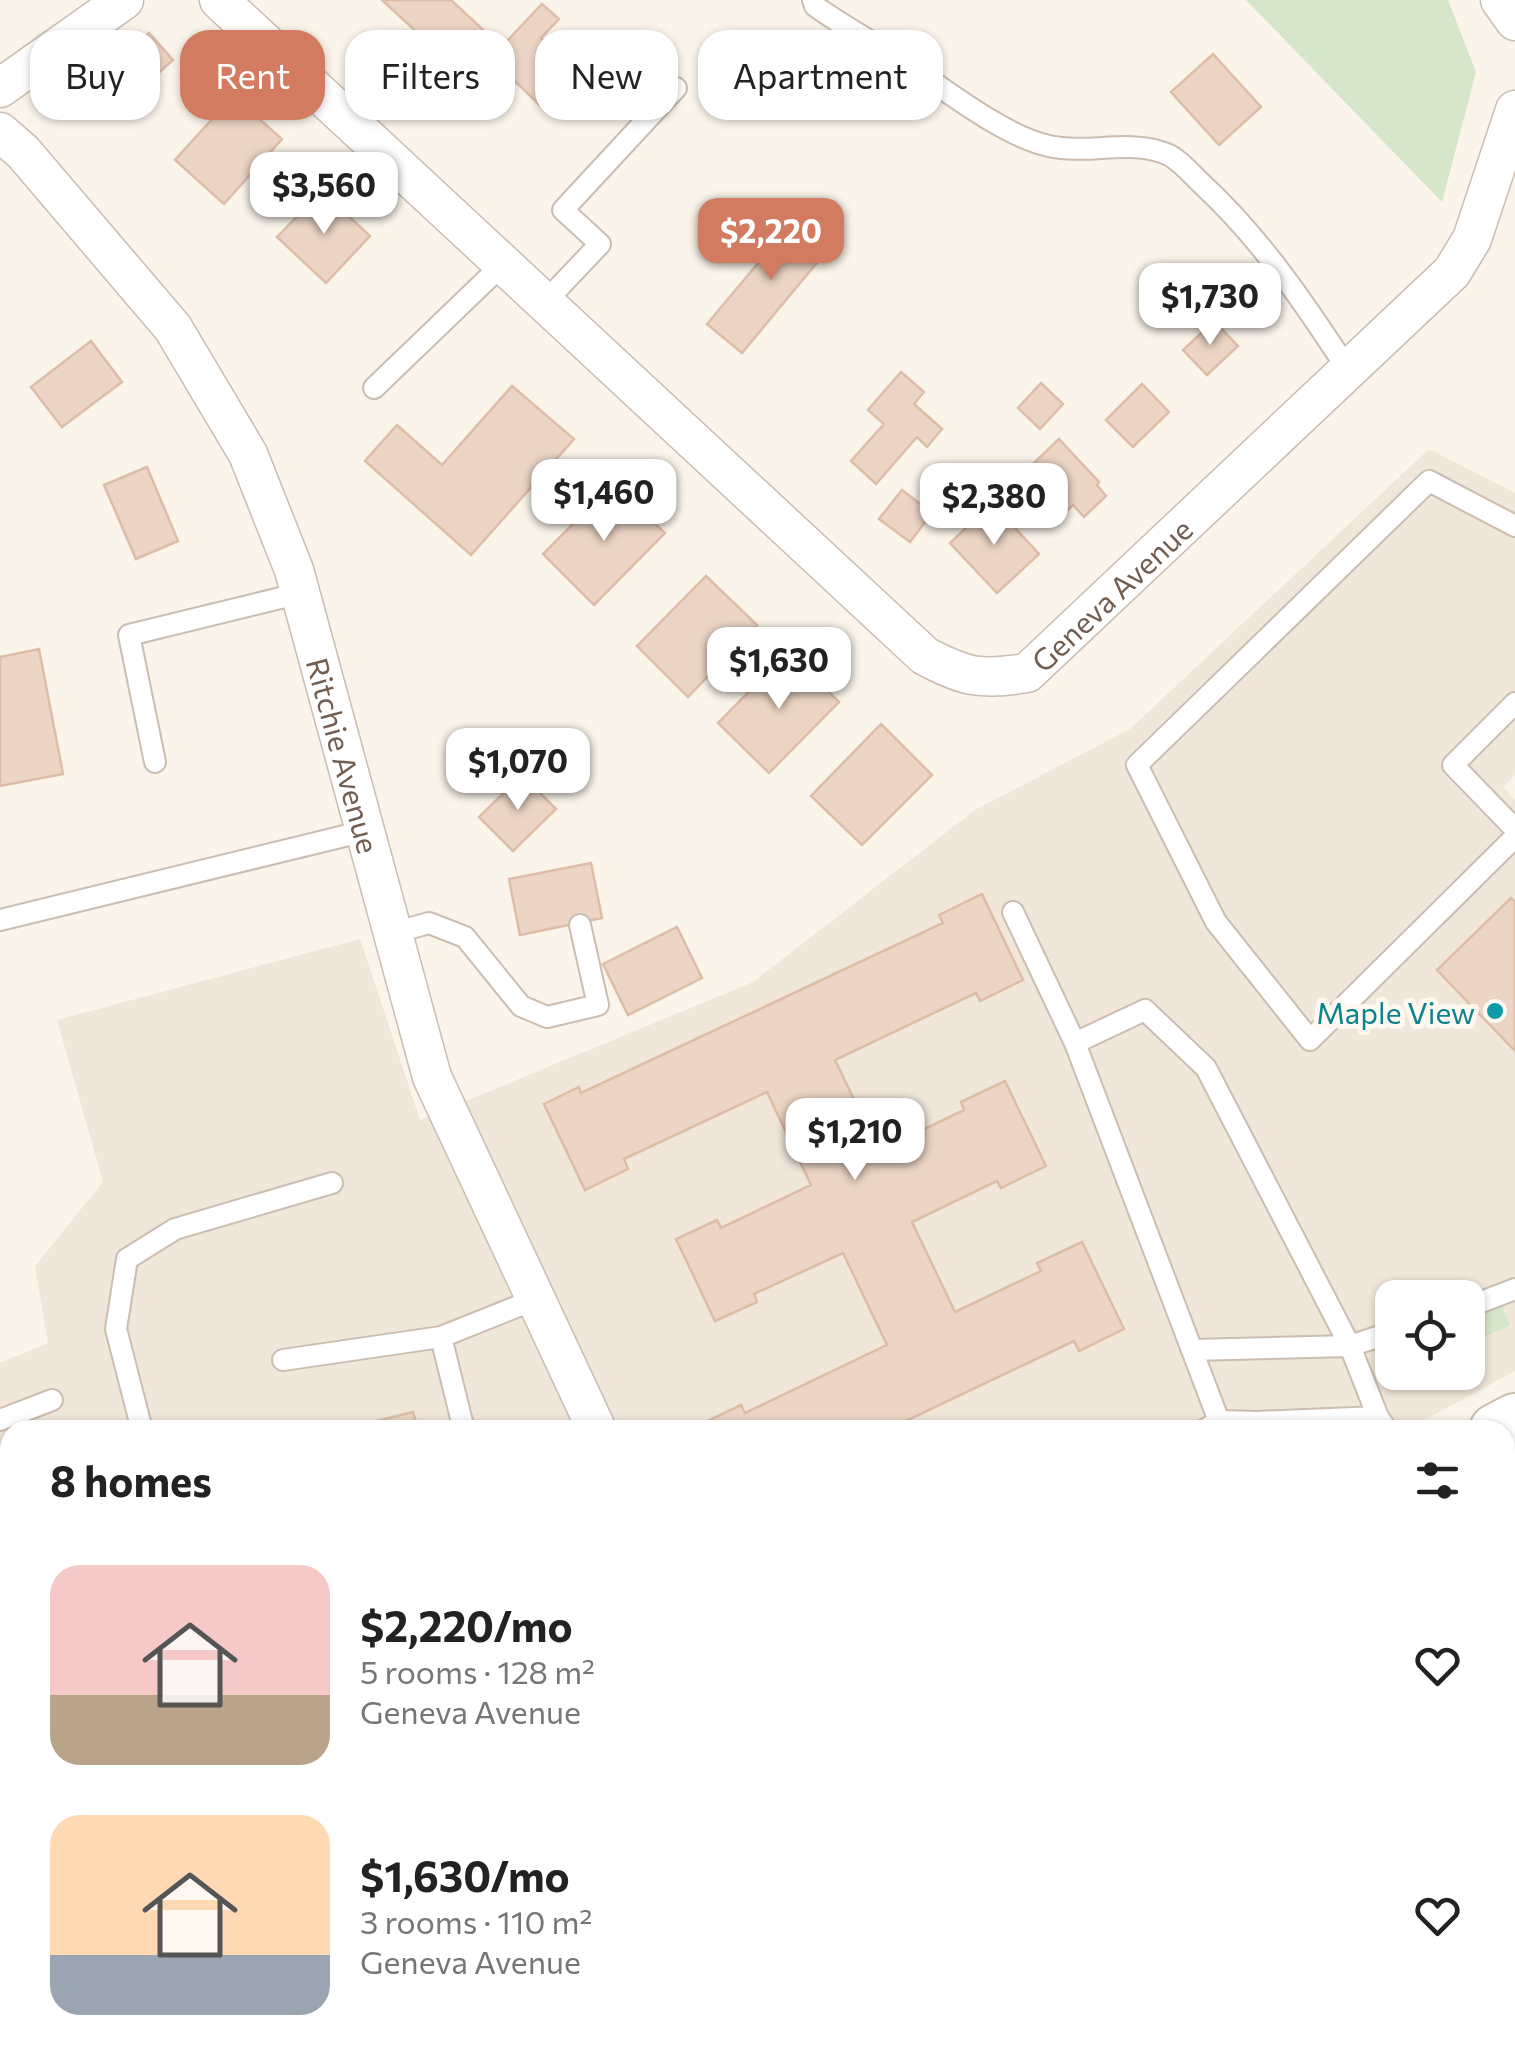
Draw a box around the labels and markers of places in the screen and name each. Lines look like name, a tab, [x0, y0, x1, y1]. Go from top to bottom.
pin: $3,560	[243, 152, 405, 237]
pin: $2,220	[690, 198, 852, 283]
pin: $1,730	[1129, 263, 1291, 348]
pin: $1,460	[523, 459, 685, 544]
pin: $2,380	[913, 463, 1075, 548]
pin: $1,630	[698, 627, 860, 712]
pin: $1,070	[437, 728, 599, 813]
place label: Maple View	[1316, 993, 1475, 1030]
marker: Maple View	[1484, 1000, 1506, 1022]
pin: $1,210	[774, 1098, 936, 1183]

